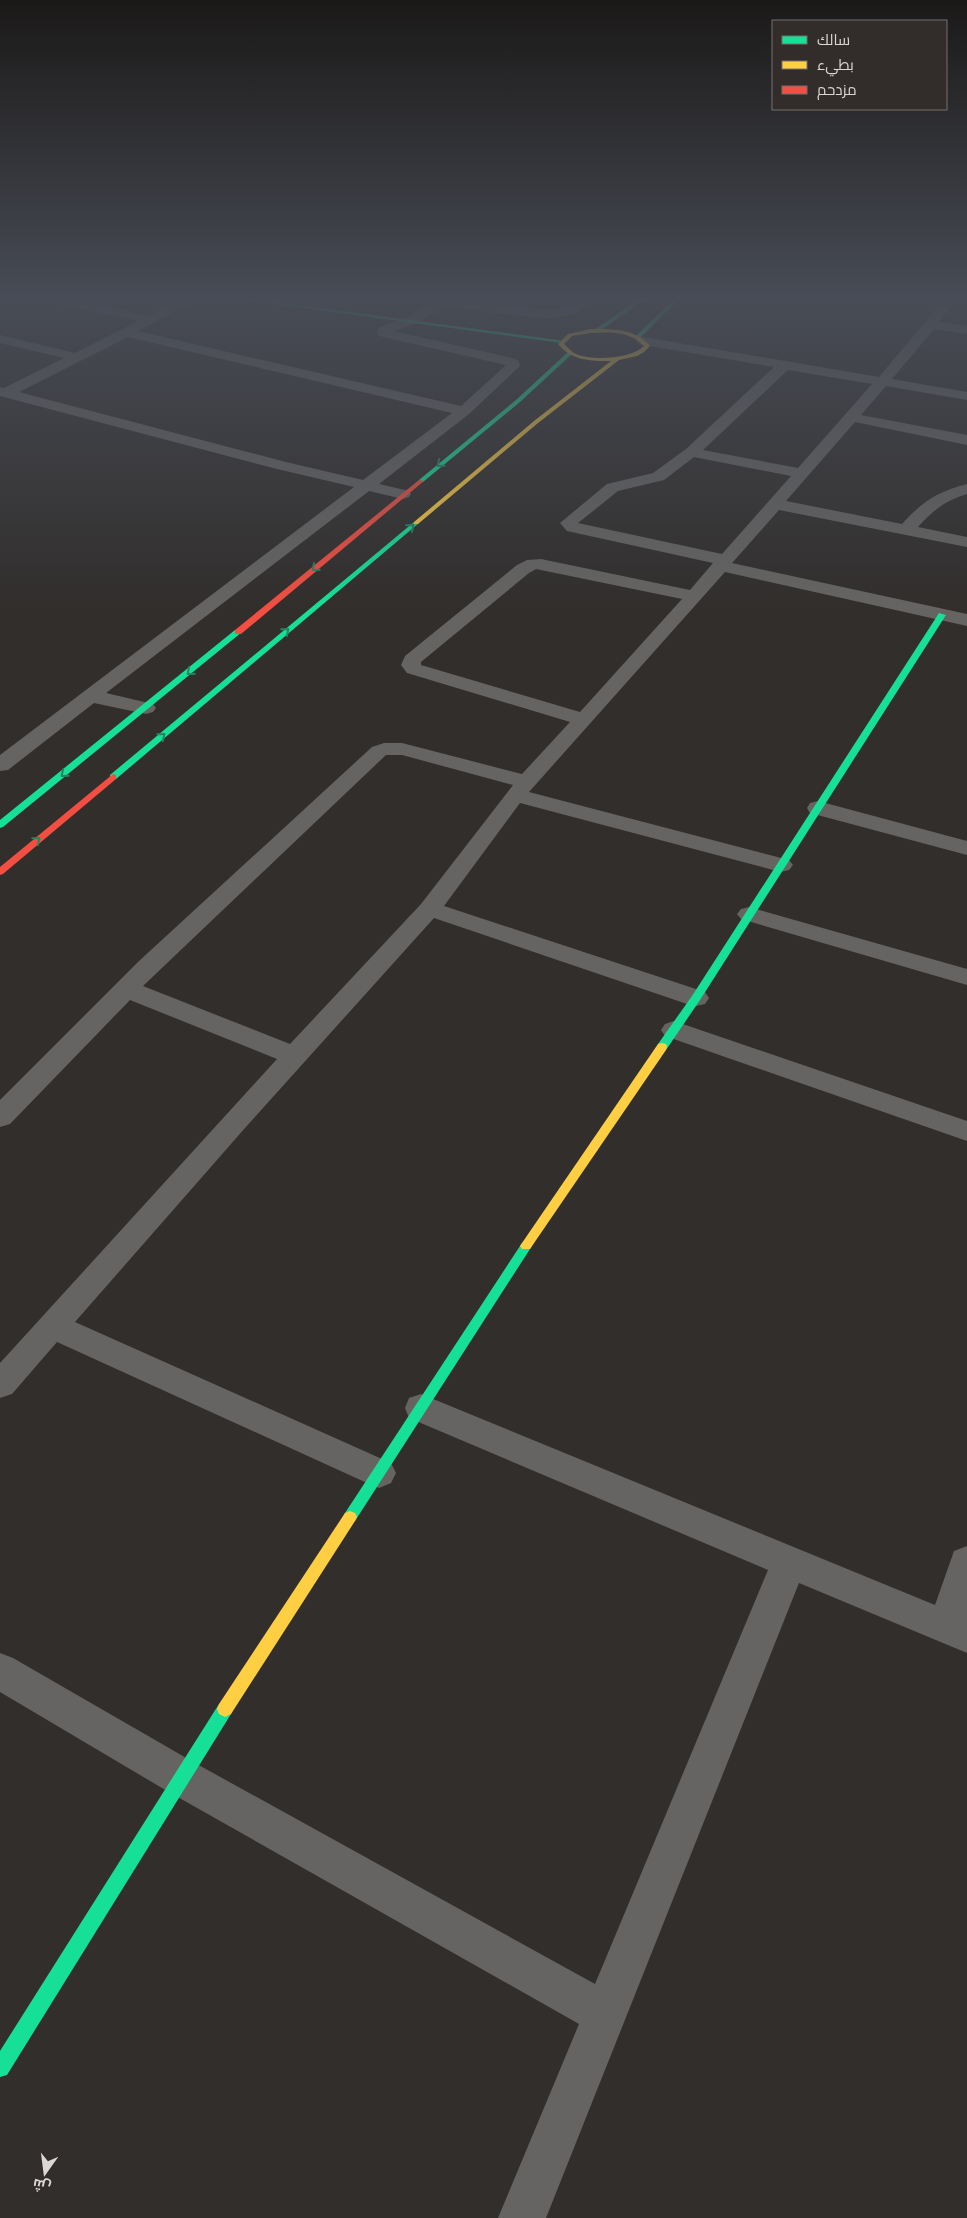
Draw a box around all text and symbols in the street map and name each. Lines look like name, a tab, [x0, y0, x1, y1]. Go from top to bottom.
legend	[772, 20, 947, 110]
text: سالك	[817, 31, 850, 50]
text: بطيء	[817, 56, 854, 77]
text: مزدحم	[817, 81, 857, 100]
one-way arrow	[437, 459, 446, 467]
one-way arrow	[405, 524, 414, 533]
one-way arrow	[311, 562, 320, 571]
one-way arrow	[280, 627, 289, 636]
one-way arrow	[187, 666, 196, 674]
one-way arrow	[156, 732, 165, 741]
one-way arrow	[61, 769, 70, 777]
one-way arrow	[32, 837, 41, 846]
north arrow	[20, 2148, 70, 2198]
text: ش	[31, 2175, 53, 2196]

